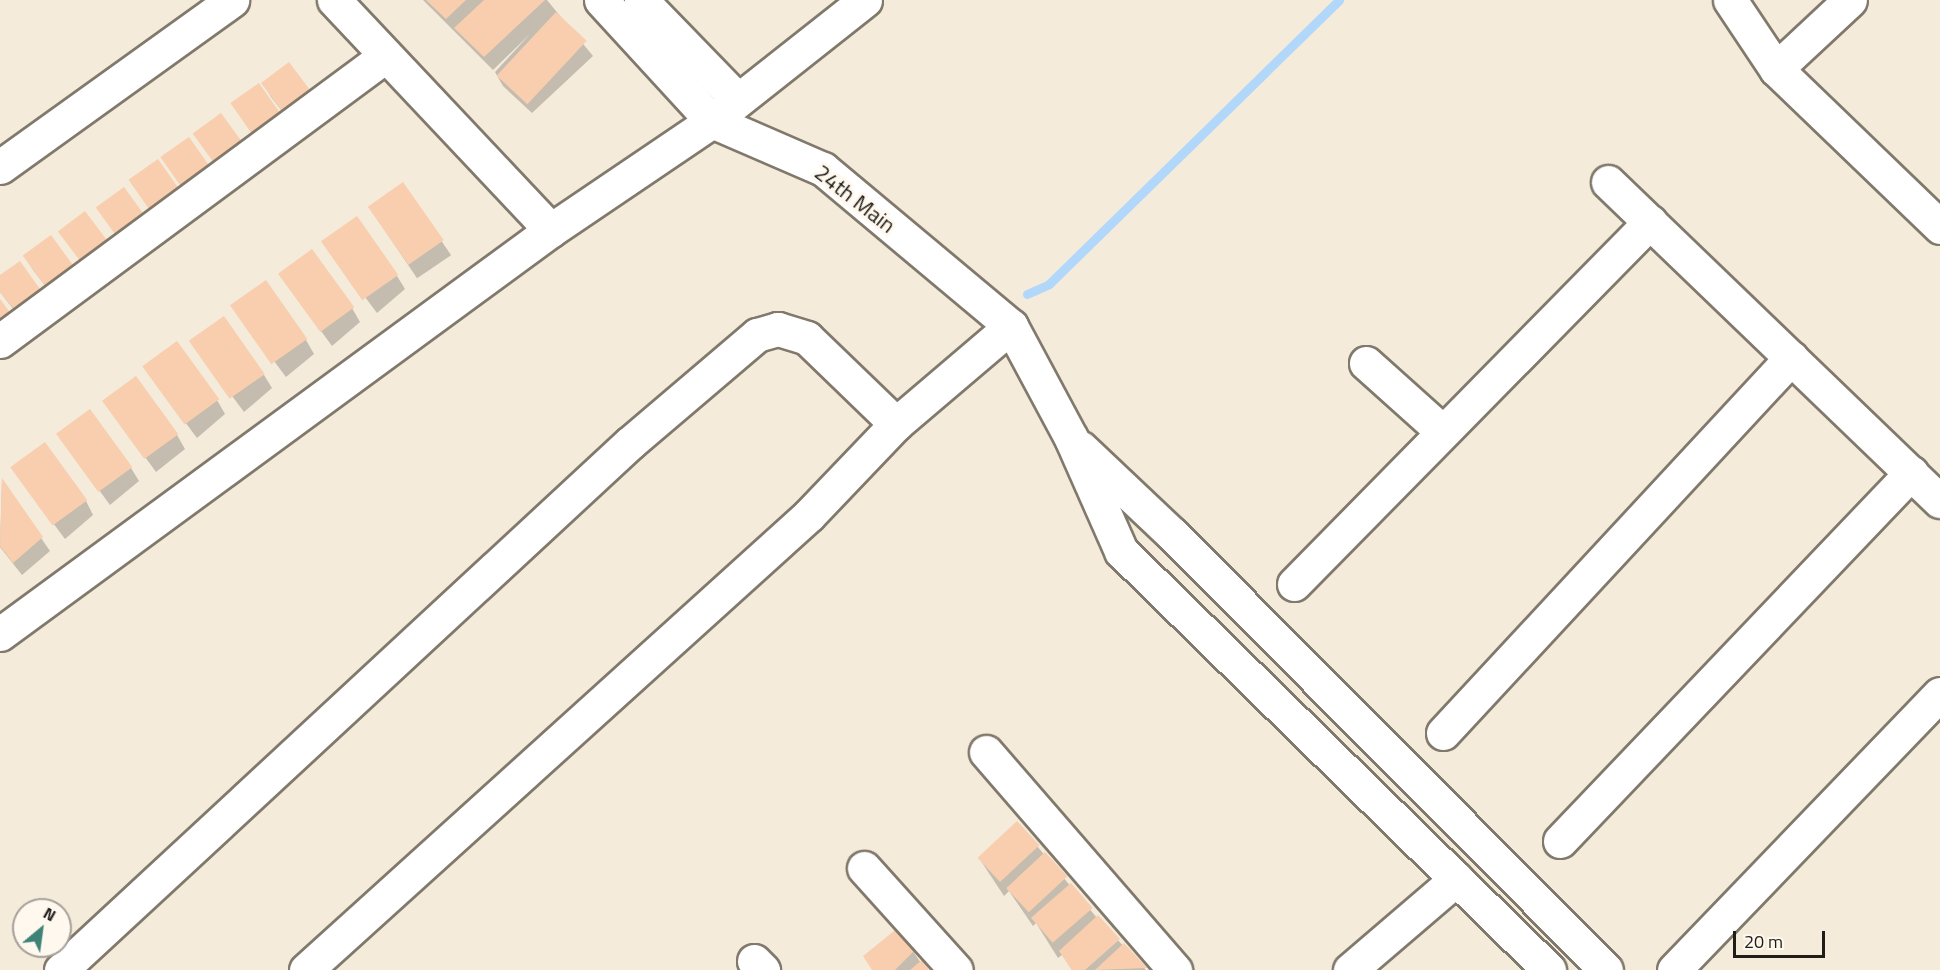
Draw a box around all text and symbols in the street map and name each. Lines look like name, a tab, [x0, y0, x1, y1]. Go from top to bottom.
street label: 24th Main	[809, 159, 901, 239]
north arrow	[12, 898, 72, 958]
text: N	[39, 901, 60, 927]
scale bar	[1736, 919, 1828, 957]
text: 20 m	[1744, 928, 1783, 955]

